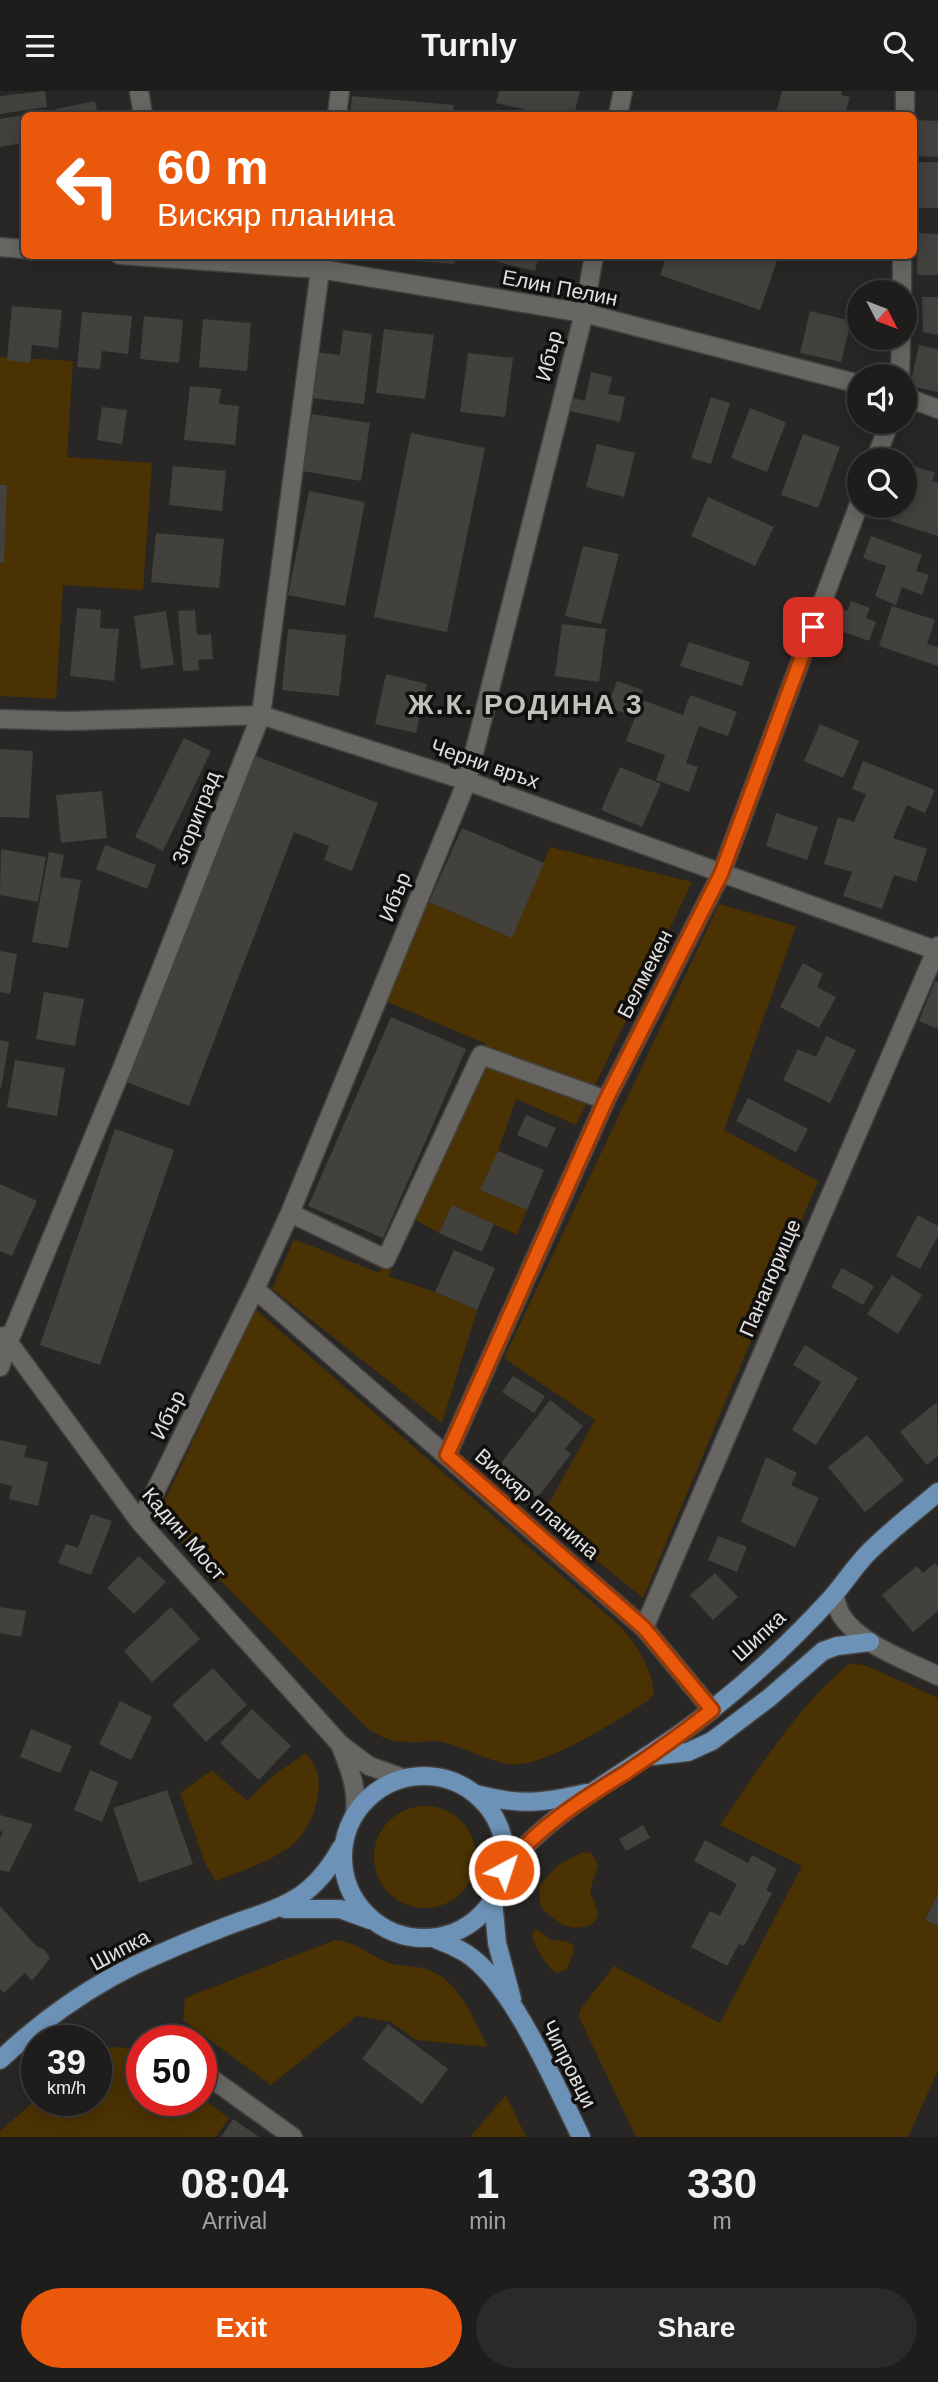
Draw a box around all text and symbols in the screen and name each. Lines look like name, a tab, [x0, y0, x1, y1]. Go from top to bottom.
icon: menu	[21, 27, 59, 65]
text: Turnly	[421, 27, 517, 63]
icon: search	[879, 27, 917, 65]
icon: left	[42, 140, 133, 231]
text: 60 m	[157, 140, 269, 194]
text: Вискяр планина	[157, 197, 395, 233]
street label: Елин Пелин	[500, 265, 620, 310]
north arrow	[847, 280, 917, 350]
map controls	[847, 280, 917, 518]
street label: Ибър	[531, 328, 566, 384]
button: sound	[847, 364, 917, 434]
button: search	[847, 448, 917, 518]
pin	[783, 597, 843, 657]
icon: arrive	[794, 608, 832, 646]
district label: Ж.К. РОДИНА 3	[407, 689, 644, 720]
street label: Черни връх	[428, 734, 543, 793]
street label: Згориград	[167, 768, 224, 868]
street label: Ибър	[374, 869, 415, 925]
street label: Белмекен	[613, 926, 677, 1022]
street label: Панагюрище	[734, 1216, 805, 1340]
street label: Ибър	[146, 1387, 189, 1443]
street label: Вискяр планина	[471, 1444, 604, 1564]
street label: Кадин Мост	[138, 1483, 231, 1585]
street label: Шипка	[728, 1605, 790, 1666]
position arrow	[467, 1833, 541, 1907]
street label: Шипка	[86, 1924, 154, 1975]
street label: Чипровци	[538, 2016, 601, 2111]
speed limit sign: 50	[126, 2025, 217, 2116]
text: 39	[47, 2042, 86, 2081]
text: km/h	[47, 2078, 86, 2098]
text: 08:04	[181, 2160, 288, 2207]
text: 1	[476, 2160, 499, 2207]
text: 330	[687, 2160, 757, 2207]
text: Arrival	[202, 2208, 267, 2234]
text: min	[469, 2208, 506, 2234]
text: m	[713, 2208, 732, 2234]
button: Exit	[21, 2288, 462, 2368]
button: Share	[476, 2288, 917, 2368]

